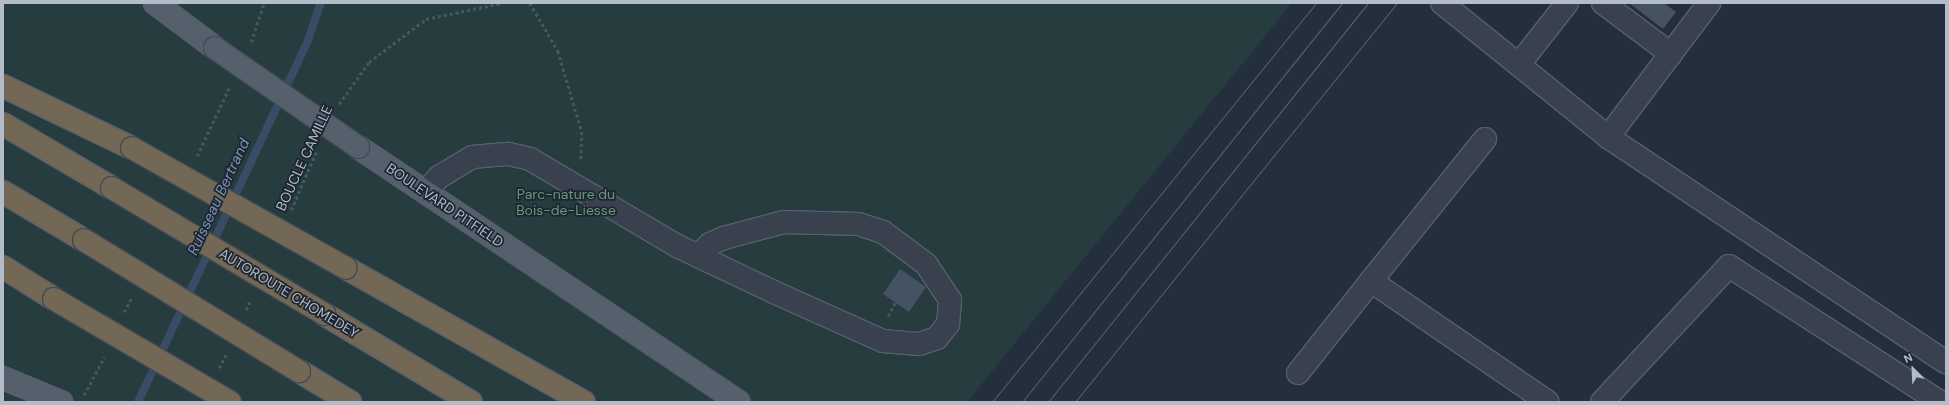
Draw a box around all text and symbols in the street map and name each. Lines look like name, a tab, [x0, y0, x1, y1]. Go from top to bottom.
street label: BOUCLE CAMILLE	[272, 103, 336, 213]
water label: Ruisseau Bertrand	[184, 136, 254, 258]
street label: BOULEVARD PITFIELD	[383, 160, 507, 250]
park label: Parc-nature du Bois-de-Liesse	[516, 186, 616, 218]
street label: AUTOROUTE CHOMEDEY	[216, 245, 362, 341]
north arrow	[1893, 349, 1933, 389]
text: N	[1902, 350, 1915, 366]

